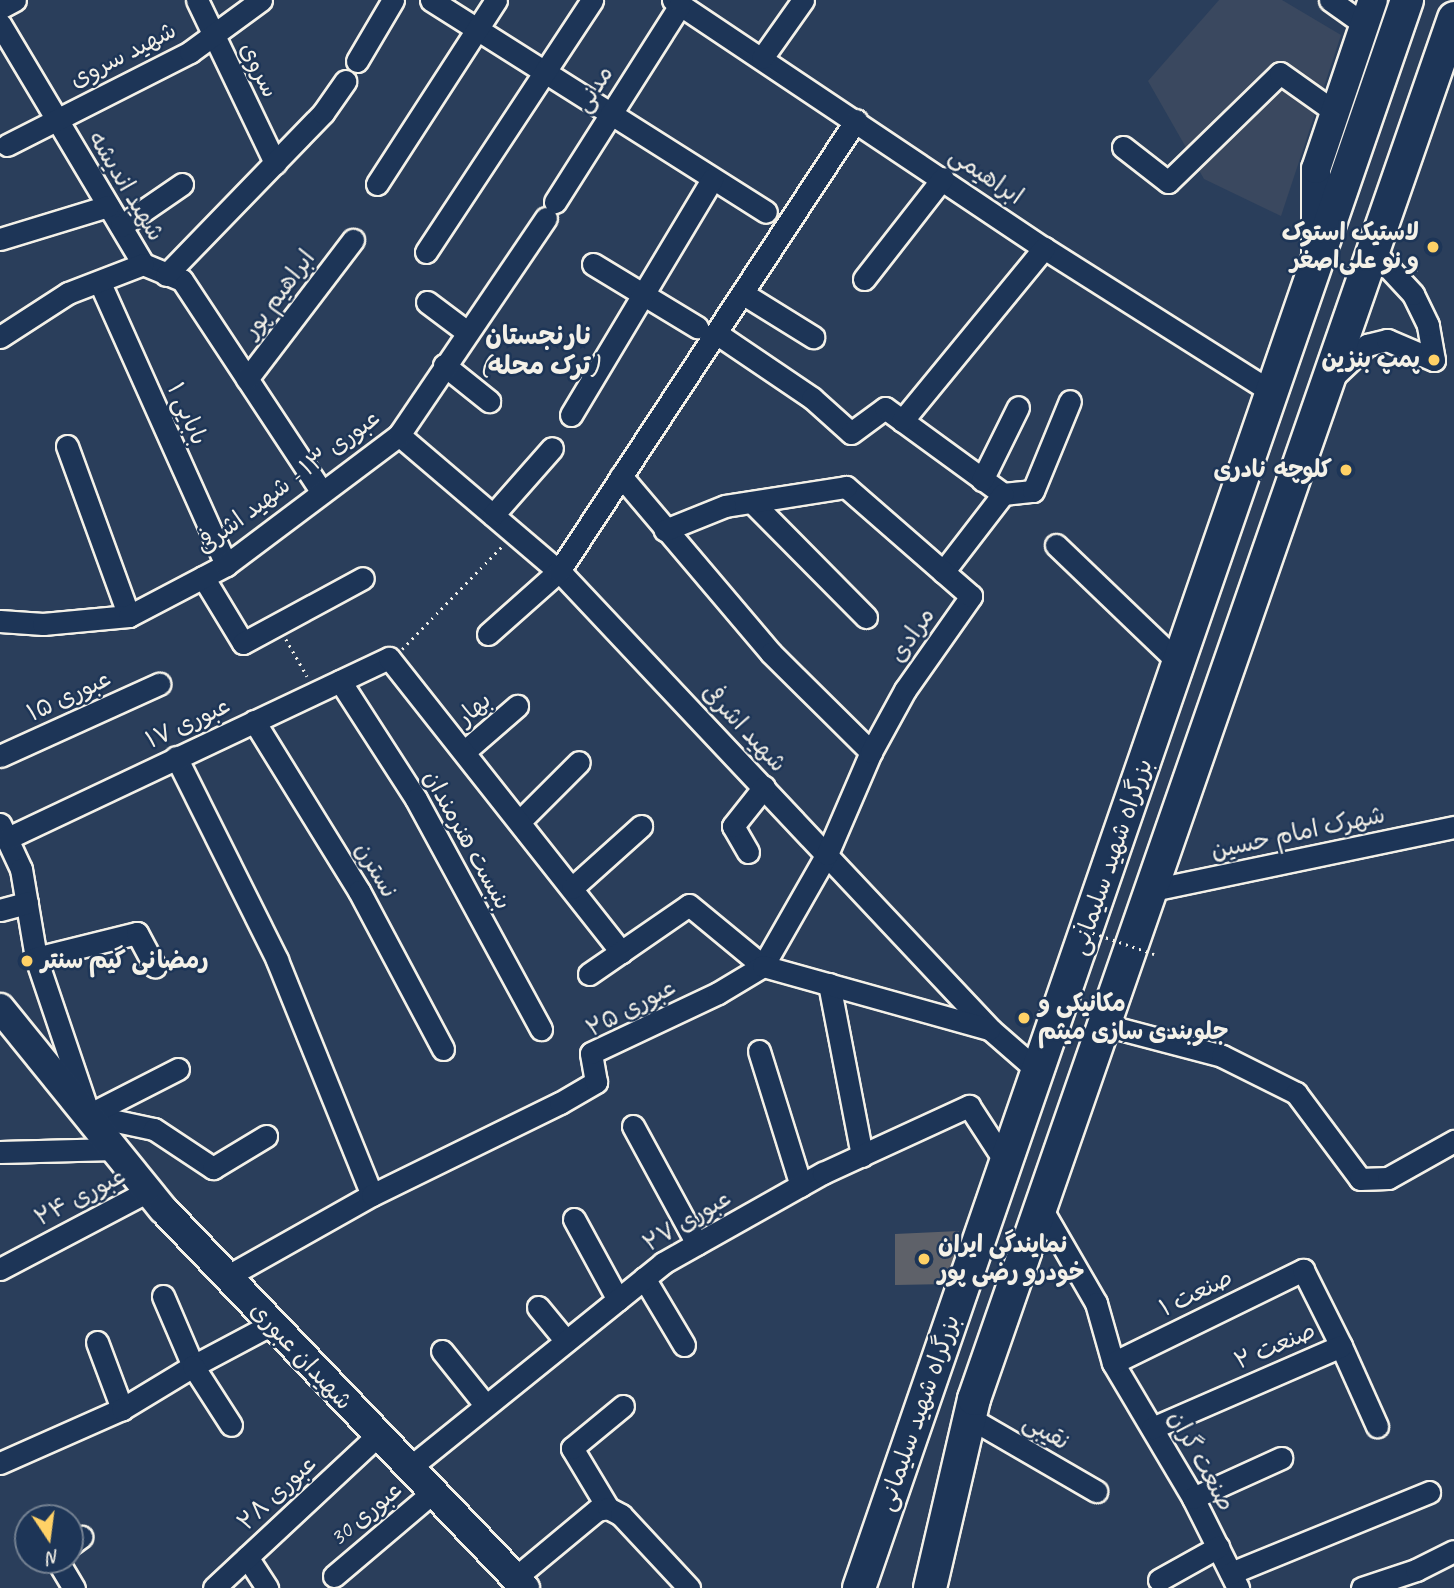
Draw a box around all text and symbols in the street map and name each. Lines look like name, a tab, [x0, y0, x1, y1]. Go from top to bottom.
street label: شهید سروی	[65, 16, 181, 94]
street label: سروی	[233, 38, 285, 102]
street label: مدنی	[568, 60, 620, 118]
street label: شهید اندیشه	[82, 126, 170, 246]
street label: ابراهیمی	[943, 141, 1029, 211]
place label: لاستیک استوک و نو علی‌اصغر	[1282, 219, 1419, 275]
marker: لاستیک استوک و نو علی‌اصغر	[1425, 239, 1441, 255]
street label: ابراهیم پور	[237, 244, 321, 344]
district label: نارنجستان (ترک محله)	[479, 320, 599, 382]
place label: پمپ بنزین	[1322, 346, 1420, 374]
marker: پمپ بنزین	[1426, 352, 1442, 368]
street label: بابایی ۱	[161, 378, 213, 450]
street label: عبوری ۱۳ - شهید اشرفی	[190, 403, 386, 561]
place label: کلوچه نادری	[1214, 456, 1332, 484]
marker: کلوچه نادری	[1338, 462, 1354, 478]
street label: مرادی	[883, 602, 941, 668]
street label: عبوری ۱۵	[22, 664, 116, 728]
street label: شهید اشرفی	[696, 678, 792, 778]
street label: بهار	[451, 686, 497, 732]
street label: عبوری ۱۷	[141, 691, 235, 755]
street label: بزرگراه شهید سلیمانی	[1065, 755, 1159, 959]
street label: بنبست هنرمندان	[417, 765, 517, 915]
street label: شهرک امام حسین	[1208, 801, 1388, 865]
street label: نسترن	[349, 837, 403, 903]
place label: رمضانی گیم سنتر	[41, 947, 209, 975]
marker: رمضانی گیم سنتر	[19, 953, 35, 969]
street label: عبوری ۲۵	[581, 973, 681, 1043]
place label: مکانیکی و جلوبندی سازی میثم	[1038, 990, 1229, 1046]
marker: مکانیکی و جلوبندی سازی میثم	[1016, 1010, 1032, 1026]
street label: عبوری ۲۴	[30, 1161, 130, 1233]
street label: عبوری ۲۷	[638, 1184, 736, 1258]
place label: نمایندگی ایران خودرو رضی پور	[938, 1231, 1085, 1287]
marker: نمایندگی ایران خودرو رضی پور	[916, 1251, 932, 1267]
street label: صنعت ۱	[1155, 1263, 1237, 1323]
street label: شهیدان عبوری	[244, 1296, 358, 1416]
street label: بزرگراه شهید سلیمانی	[872, 1311, 966, 1515]
street label: صنعت ۲	[1230, 1316, 1320, 1376]
street label: صنعت گران	[1162, 1406, 1240, 1516]
street label: نقیبی	[1018, 1407, 1074, 1457]
street label: عبوری ۲۸	[232, 1449, 322, 1537]
street label: عبوری 30	[324, 1475, 408, 1553]
north arrow	[14, 1504, 84, 1574]
text: N	[45, 1544, 62, 1571]

